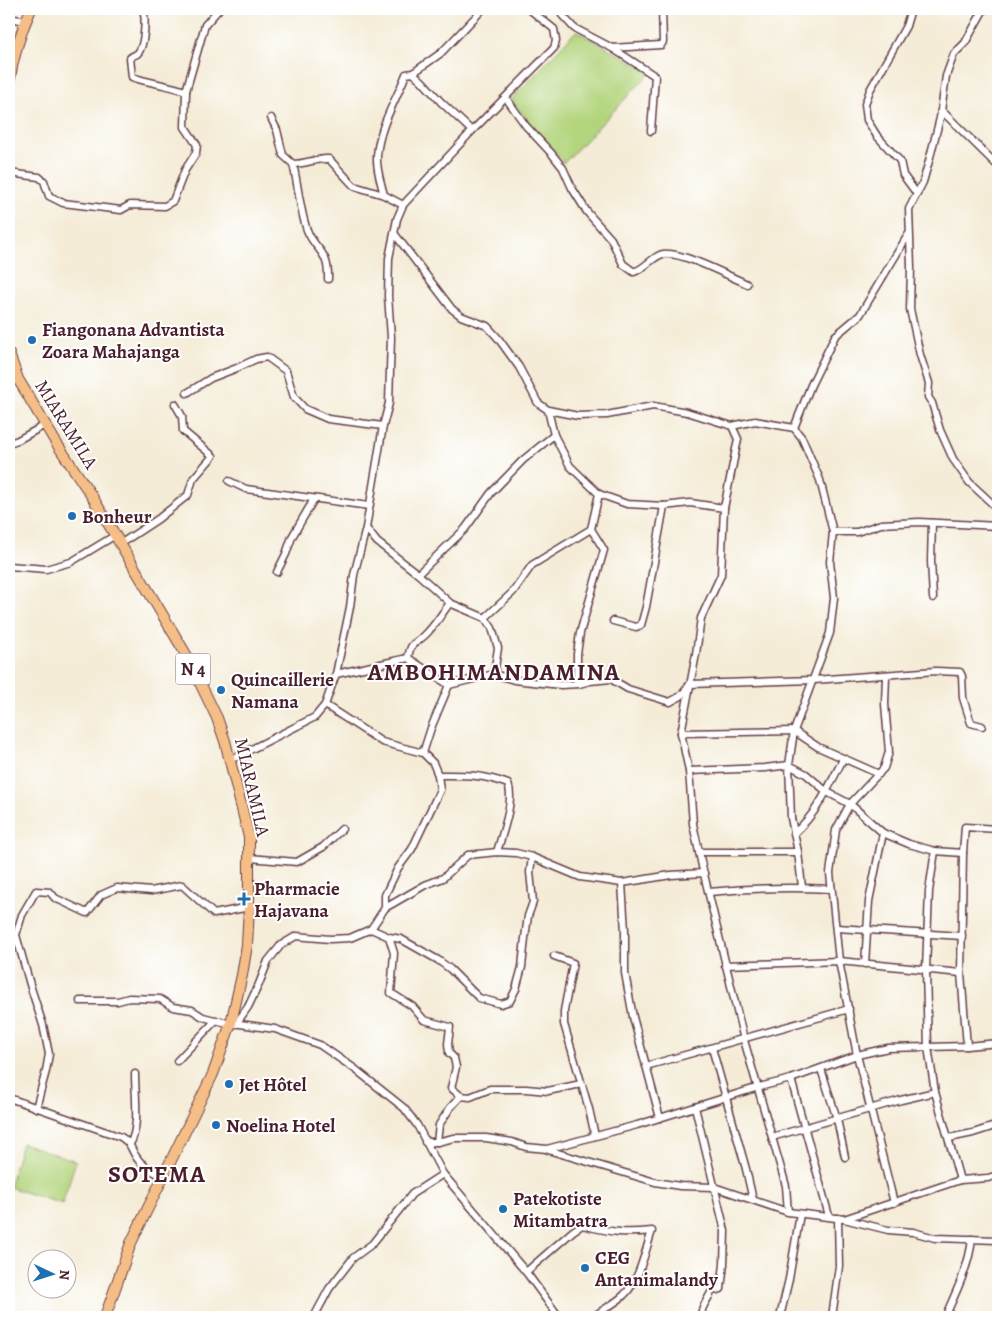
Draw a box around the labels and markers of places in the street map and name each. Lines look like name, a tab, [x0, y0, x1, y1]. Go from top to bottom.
place label: Fiangonana Advantista Zoara Mahajanga	[42, 317, 226, 365]
marker: Fiangonana Advantista Zoara Mahajanga	[26, 334, 38, 346]
place label: Bonheur	[82, 504, 152, 530]
marker: Bonheur	[66, 510, 78, 522]
place label: Quincaillerie Namana	[231, 667, 334, 715]
marker: Quincaillerie Namana	[215, 684, 227, 696]
place label: Pharmacie Hajavana	[254, 876, 340, 924]
marker: Pharmacie Hajavana	[238, 893, 250, 905]
place label: Jet Hôtel	[239, 1072, 306, 1098]
marker: Jet Hôtel	[223, 1078, 235, 1090]
place label: Noelina Hotel	[226, 1113, 335, 1139]
marker: Noelina Hotel	[210, 1119, 222, 1131]
place label: Patekotiste Mitambatra	[513, 1186, 609, 1234]
marker: Patekotiste Mitambatra	[497, 1203, 509, 1215]
place label: CEG Antanimalandy	[594, 1245, 719, 1293]
marker: CEG Antanimalandy	[579, 1262, 591, 1274]

